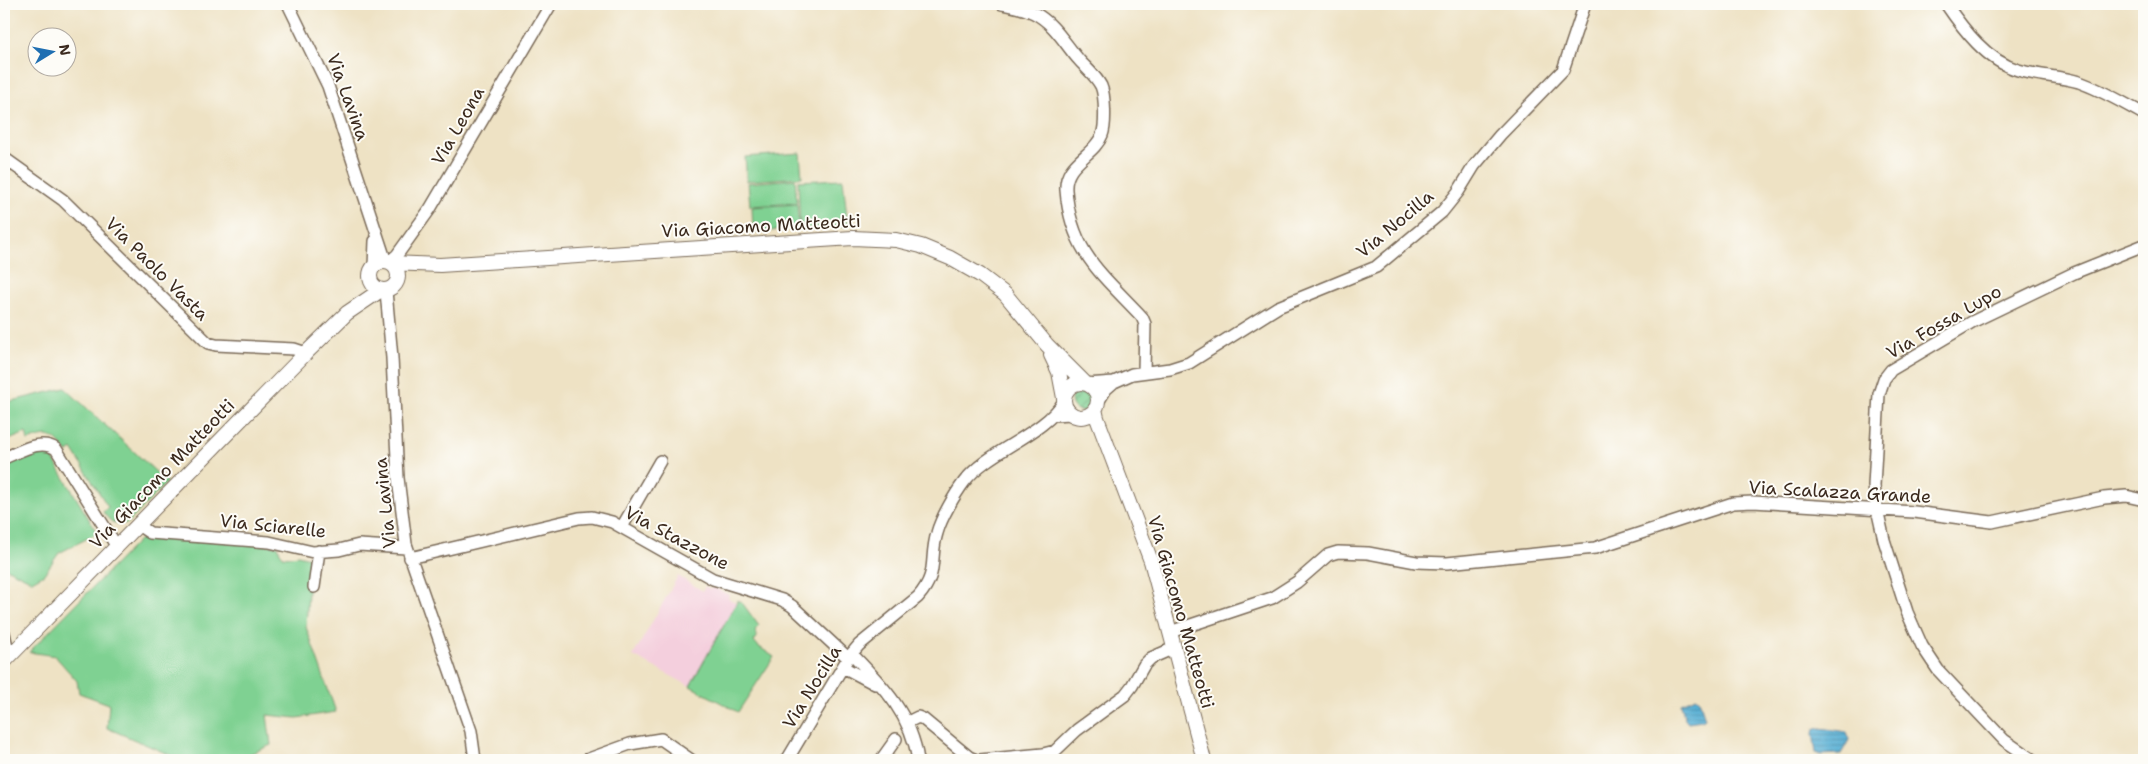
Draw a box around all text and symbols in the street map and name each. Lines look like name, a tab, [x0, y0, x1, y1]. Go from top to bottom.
north arrow	[28, 28, 78, 78]
text: N	[55, 43, 75, 57]
street label: Via Lavina	[321, 50, 375, 144]
street label: Via Leona	[426, 82, 490, 170]
street label: Via Nocilla	[1351, 185, 1439, 263]
street label: Via Giacomo Matteotti	[661, 209, 861, 243]
street label: Via Paolo Vasta	[100, 212, 214, 326]
street label: Via Fossa Lupo	[1882, 279, 2006, 365]
street label: Via Giacomo Matteotti	[84, 394, 240, 554]
street label: Via Lavina	[368, 456, 402, 550]
street label: Via Scalazza Grande	[1748, 475, 1932, 509]
street label: Via Stazzone	[620, 500, 734, 576]
street label: Via Sciarelle	[219, 508, 327, 544]
street label: Via Giacomo Matteotti	[1142, 513, 1220, 711]
street label: Via Nocilla	[777, 641, 847, 733]

